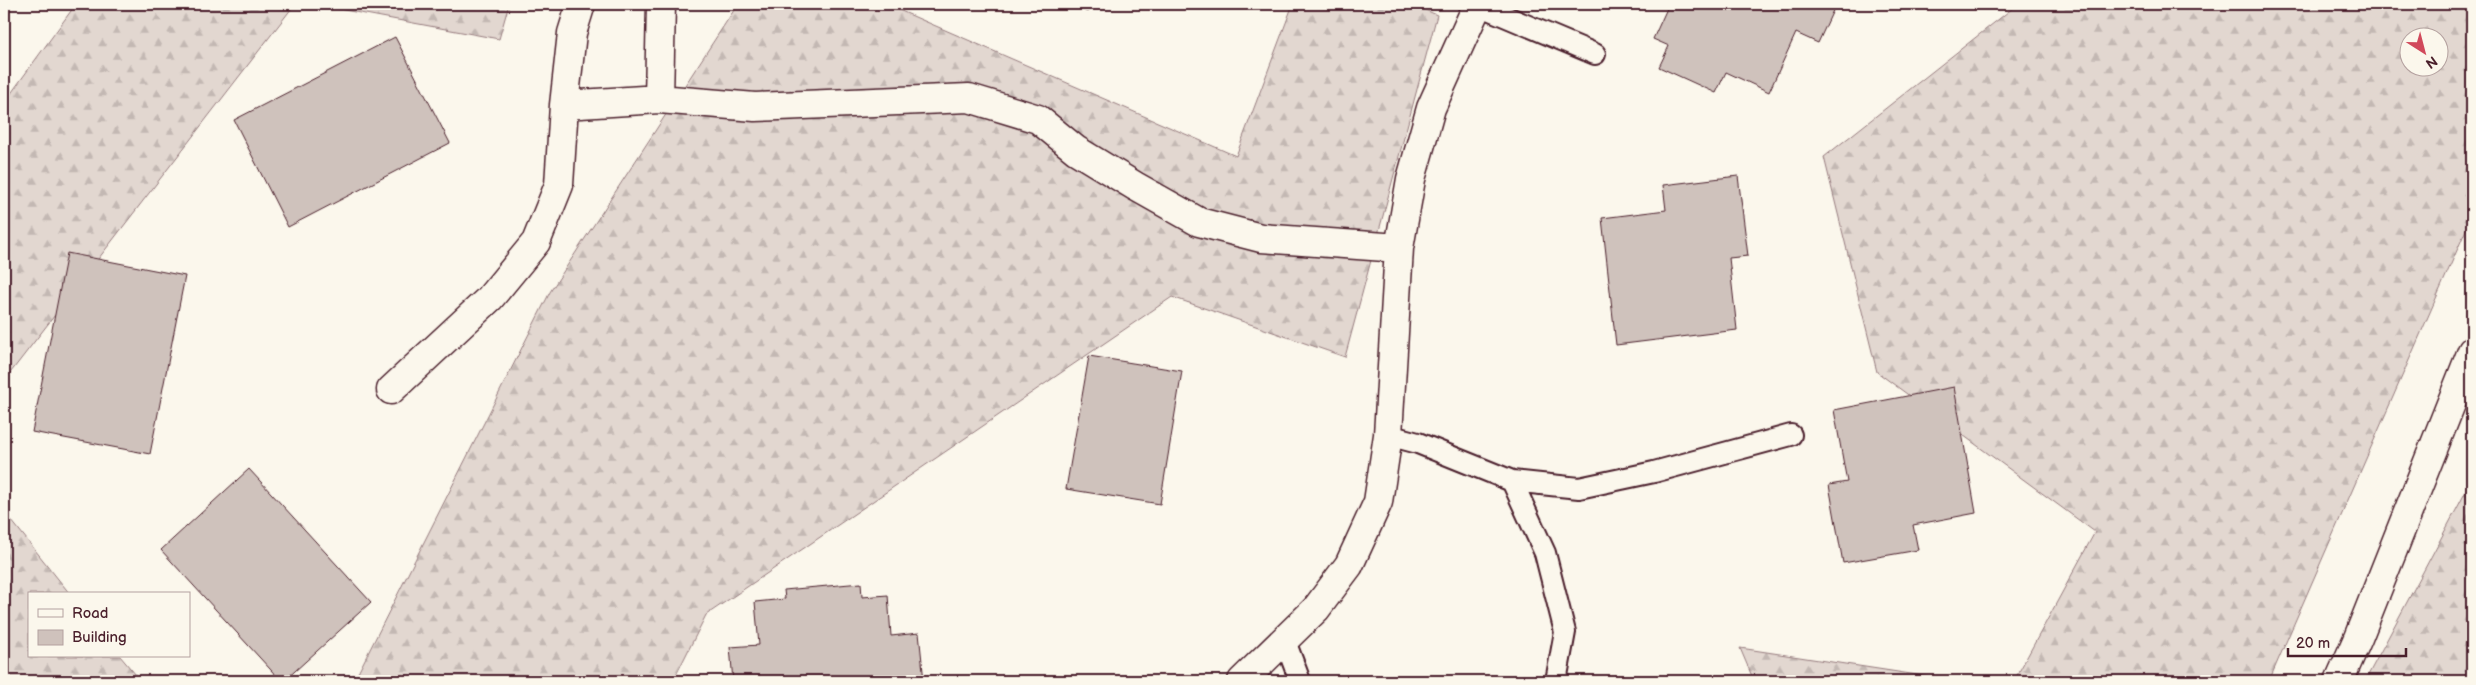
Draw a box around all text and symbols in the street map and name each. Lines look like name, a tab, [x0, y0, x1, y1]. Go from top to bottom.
north arrow	[2398, 28, 2448, 78]
text: N	[2422, 52, 2441, 72]
legend	[28, 592, 190, 658]
text: Road	[72, 604, 108, 623]
scale bar	[2288, 625, 2406, 657]
text: Building	[72, 628, 127, 647]
text: 20 m	[2296, 634, 2330, 653]

